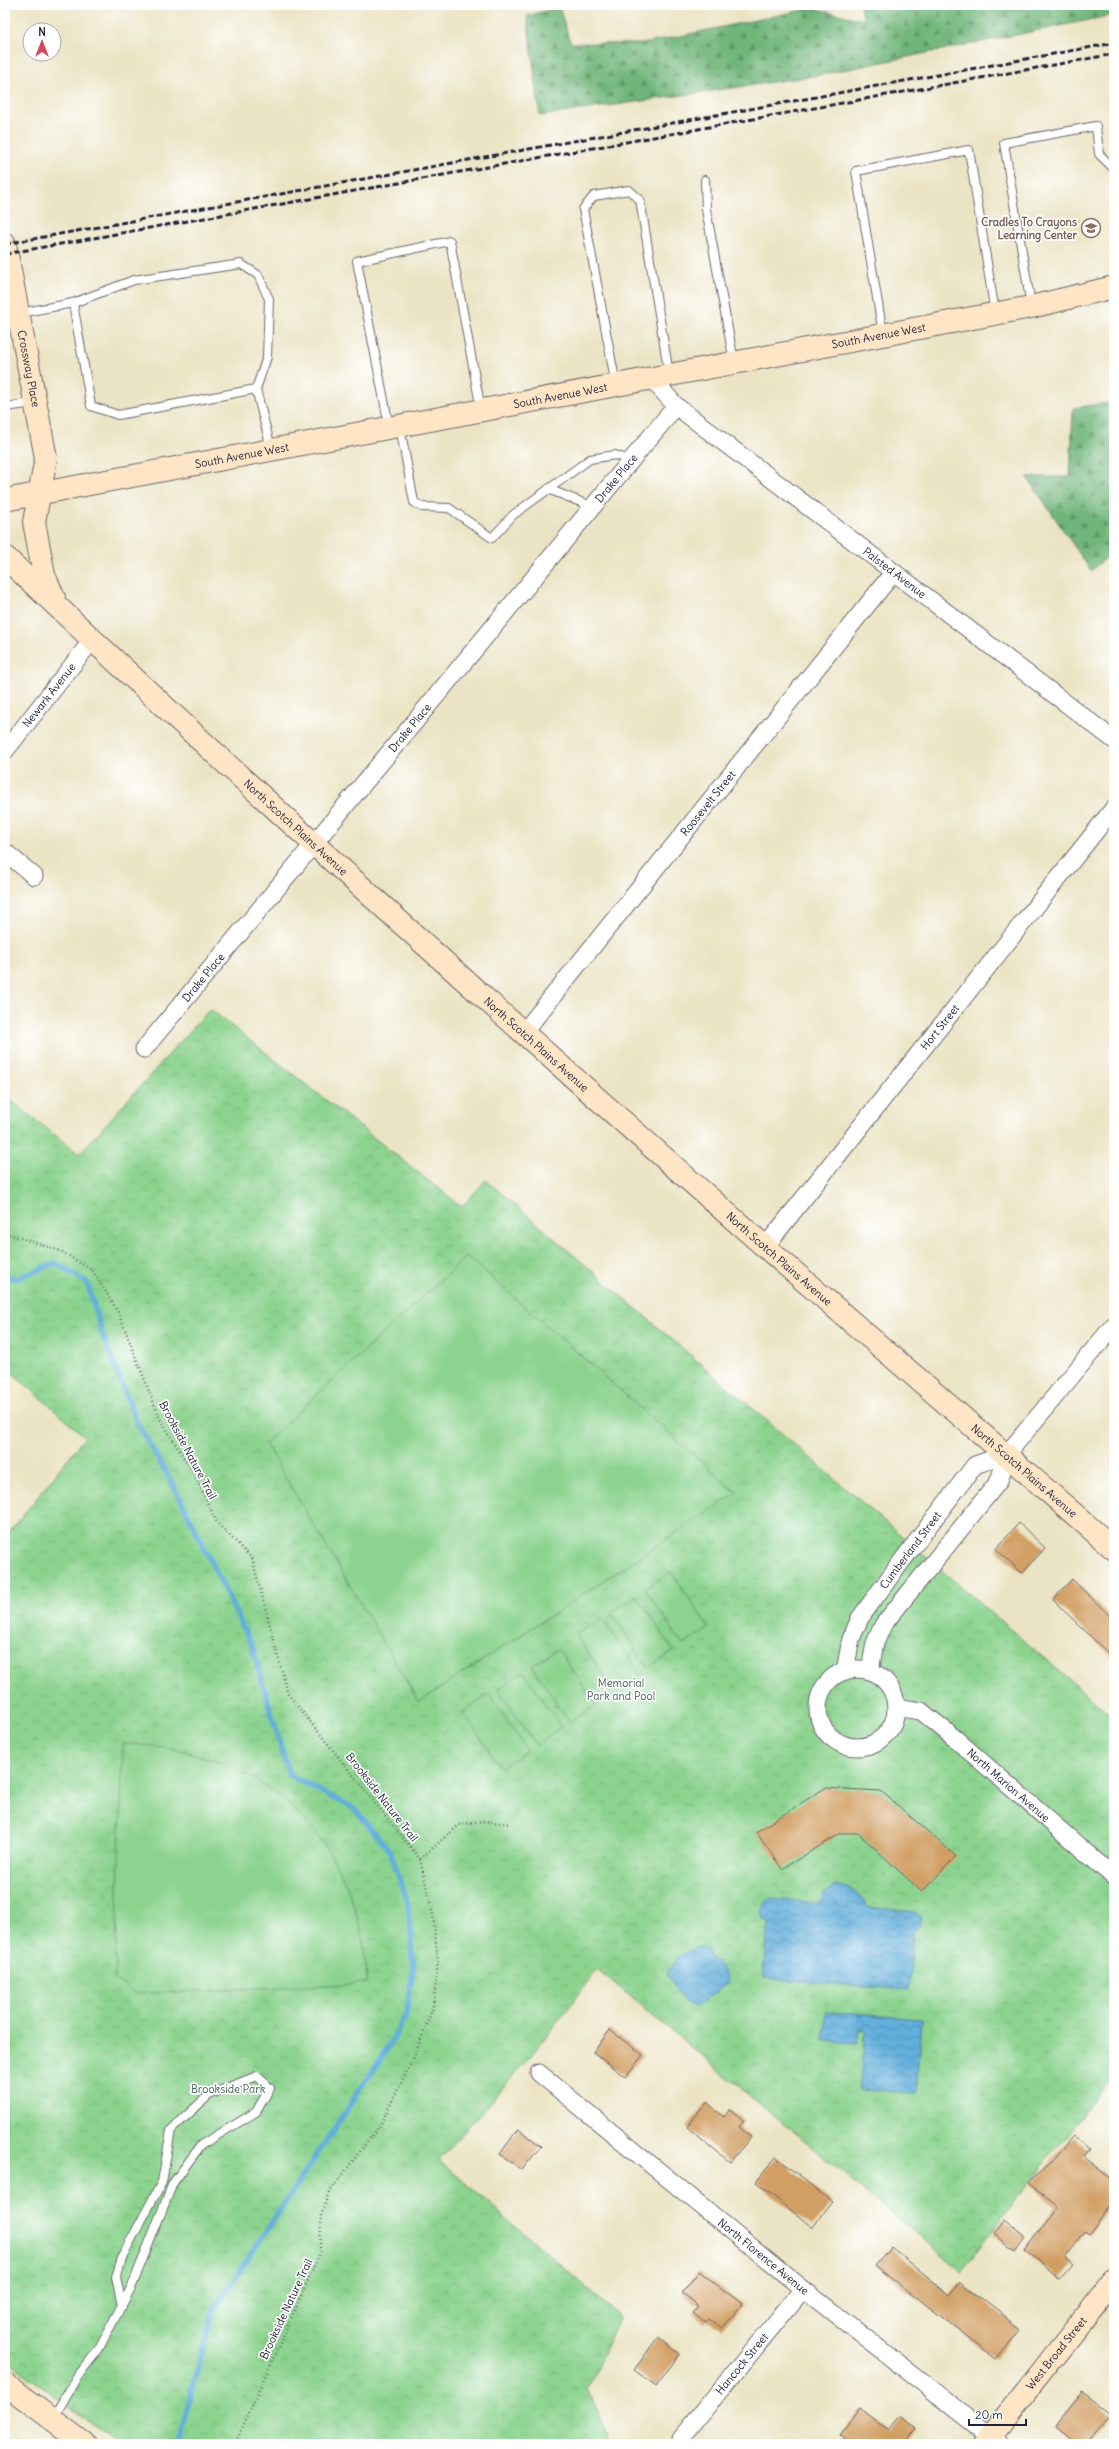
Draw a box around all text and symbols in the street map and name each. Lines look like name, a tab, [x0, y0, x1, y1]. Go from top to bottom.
north arrow	[22, 22, 62, 62]
text: N	[38, 25, 46, 39]
place label: Cradles To Crayons Learning Center	[981, 215, 1078, 243]
school or university icon: Cradles To Crayons Learning Center	[1080, 217, 1102, 239]
street label: South Avenue West	[831, 320, 927, 351]
street label: Crossway Place	[15, 329, 43, 409]
street label: South Avenue West	[512, 380, 609, 411]
street label: South Avenue West	[194, 440, 290, 471]
street label: Drake Place	[592, 451, 641, 505]
street label: Palsted Avenue	[860, 544, 929, 601]
street label: Newark Avenue	[19, 660, 79, 730]
street label: Drake Place	[386, 700, 434, 755]
street label: Roosevelt Street	[677, 767, 739, 839]
street label: North Scotch Plains Avenue	[241, 776, 351, 878]
street label: Drake Place	[179, 950, 228, 1005]
street label: North Scotch Plains Avenue	[481, 994, 592, 1095]
street label: Hort Street	[917, 1001, 962, 1053]
street label: North Scotch Plains Avenue	[723, 1209, 835, 1309]
street label: Brookside Nature Trail	[156, 1398, 220, 1502]
street label: North Scotch Plains Avenue	[968, 1421, 1080, 1521]
street label: Cumberland Street	[877, 1508, 944, 1591]
park label: Memorial Park and Pool	[587, 1676, 655, 1703]
street label: North Marion Avenue	[964, 1745, 1053, 1825]
street label: Brookside Nature Trail	[343, 1750, 421, 1844]
park label: Brookside Park	[191, 2082, 266, 2096]
street label: North Florence Avenue	[715, 2215, 812, 2298]
street label: Brookside Nature Trail	[257, 2257, 315, 2361]
street label: West Broad Street	[1023, 2314, 1090, 2393]
street label: Hancock Street	[712, 2330, 771, 2397]
scale bar	[969, 2401, 1026, 2427]
text: 20 m	[975, 2407, 1003, 2422]

